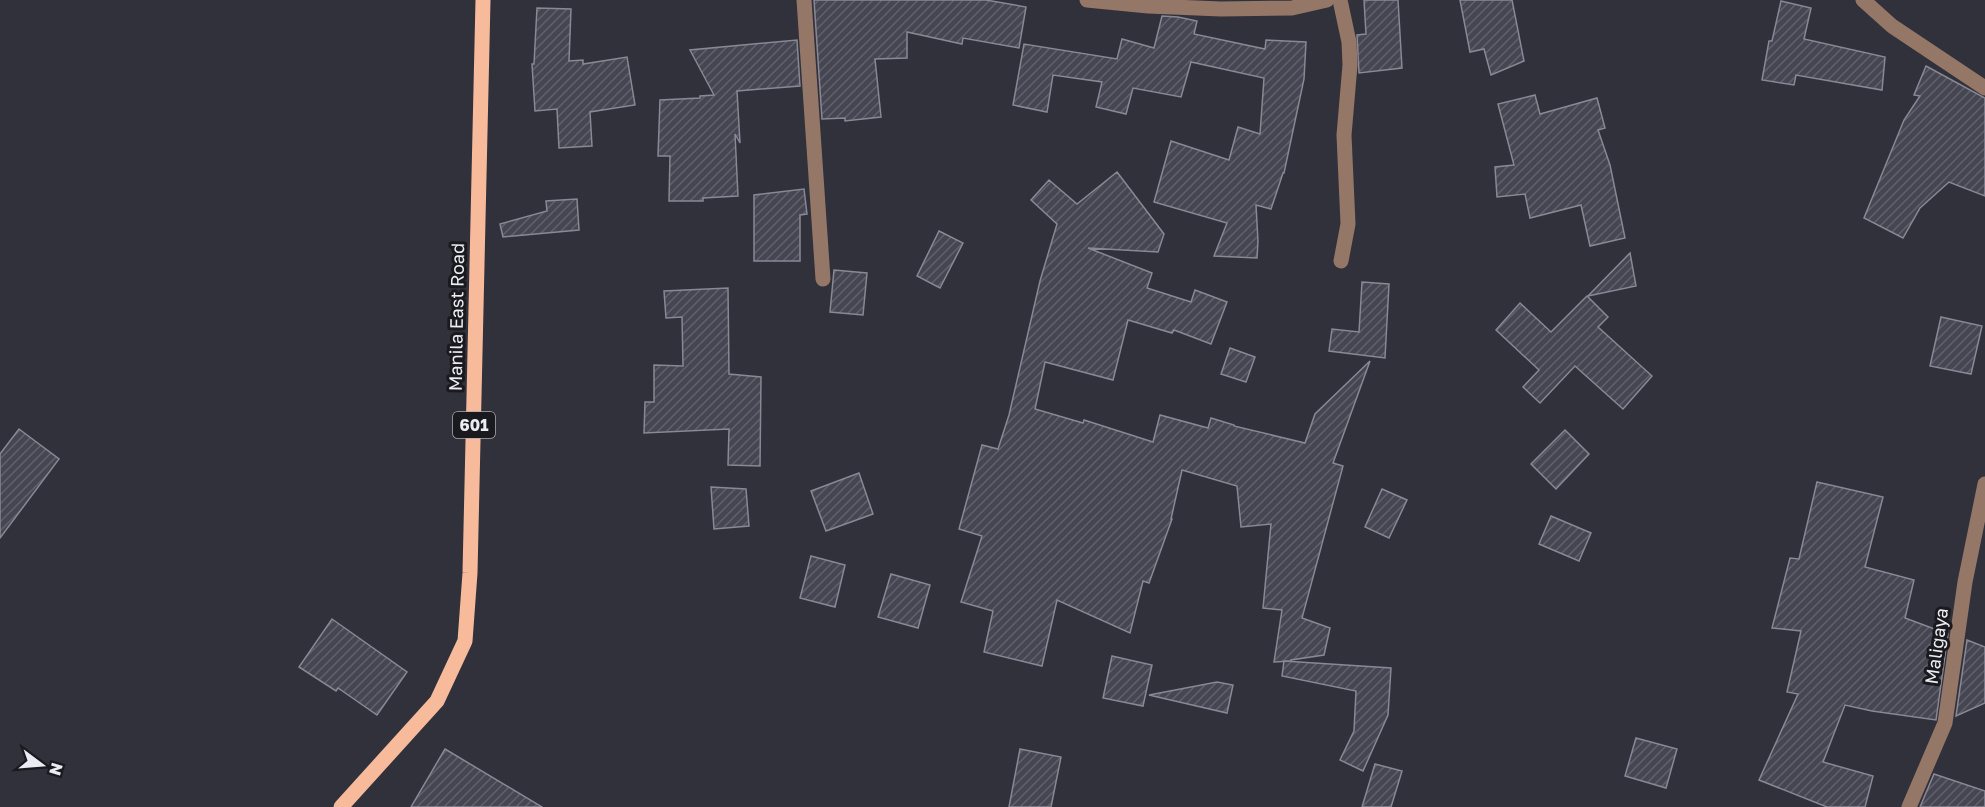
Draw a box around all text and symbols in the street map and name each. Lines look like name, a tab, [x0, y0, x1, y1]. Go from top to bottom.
street label: Manila East Road	[444, 243, 468, 391]
road number: 601	[453, 412, 495, 438]
street label: Maligaya	[1920, 606, 1952, 686]
north arrow	[12, 735, 72, 795]
text: N	[45, 761, 68, 778]

